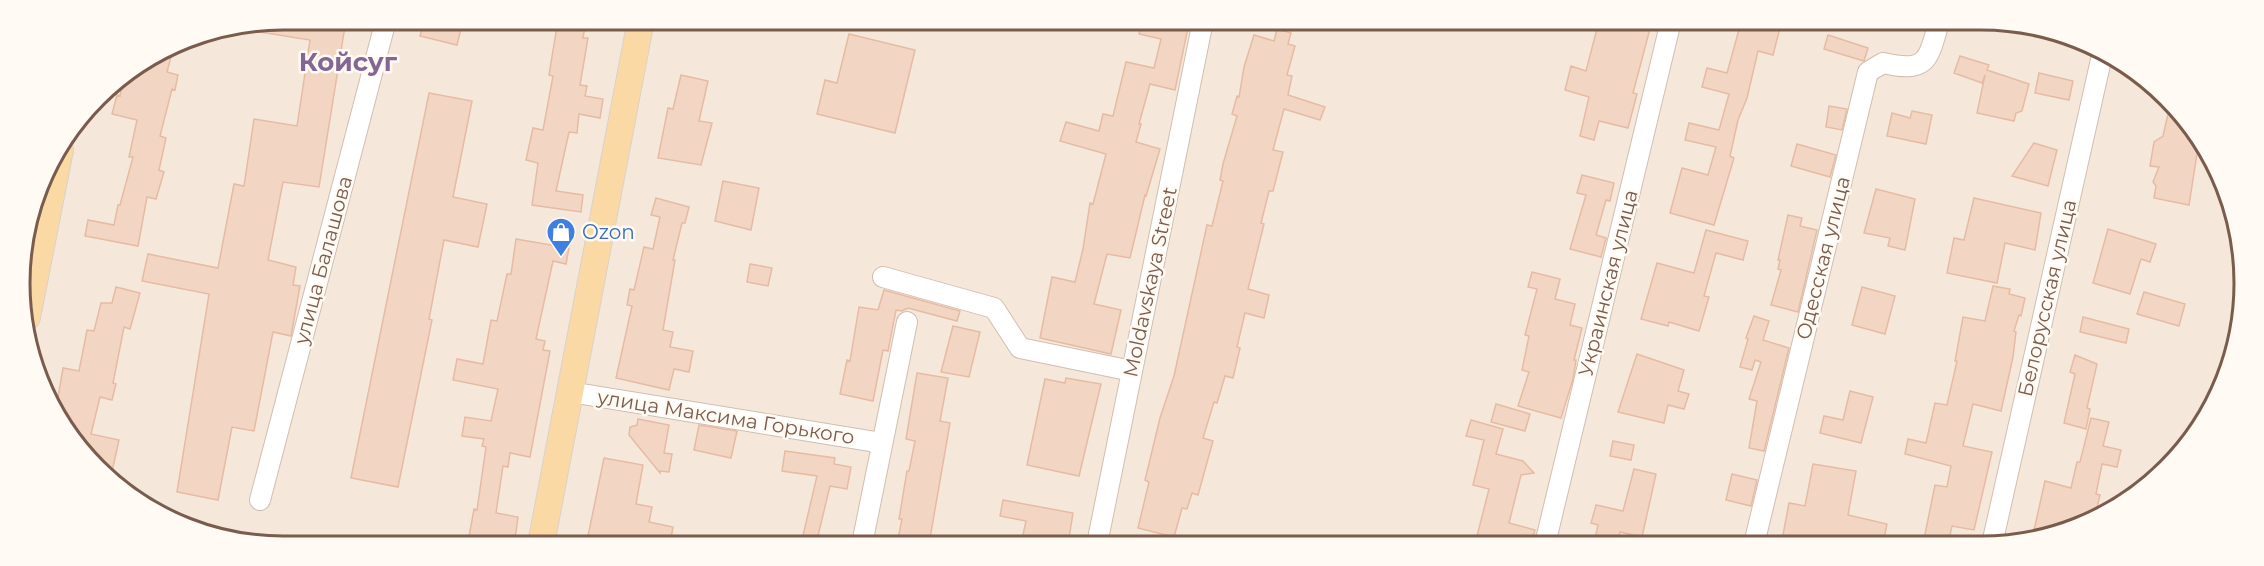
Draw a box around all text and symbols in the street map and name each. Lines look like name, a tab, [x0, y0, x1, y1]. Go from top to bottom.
district label: Койсуг	[299, 46, 398, 78]
street label: улица Балашова	[289, 173, 357, 348]
street label: Одесская улица	[1791, 174, 1855, 342]
street label: Moldavskaya Street	[1118, 185, 1182, 379]
street label: Украинская улица	[1573, 187, 1643, 379]
street label: Белорусская улица	[2013, 197, 2081, 399]
shop icon: Ozon	[545, 216, 577, 258]
place label: Ozon	[582, 220, 635, 244]
street label: улица Максима Горького	[595, 385, 856, 449]

